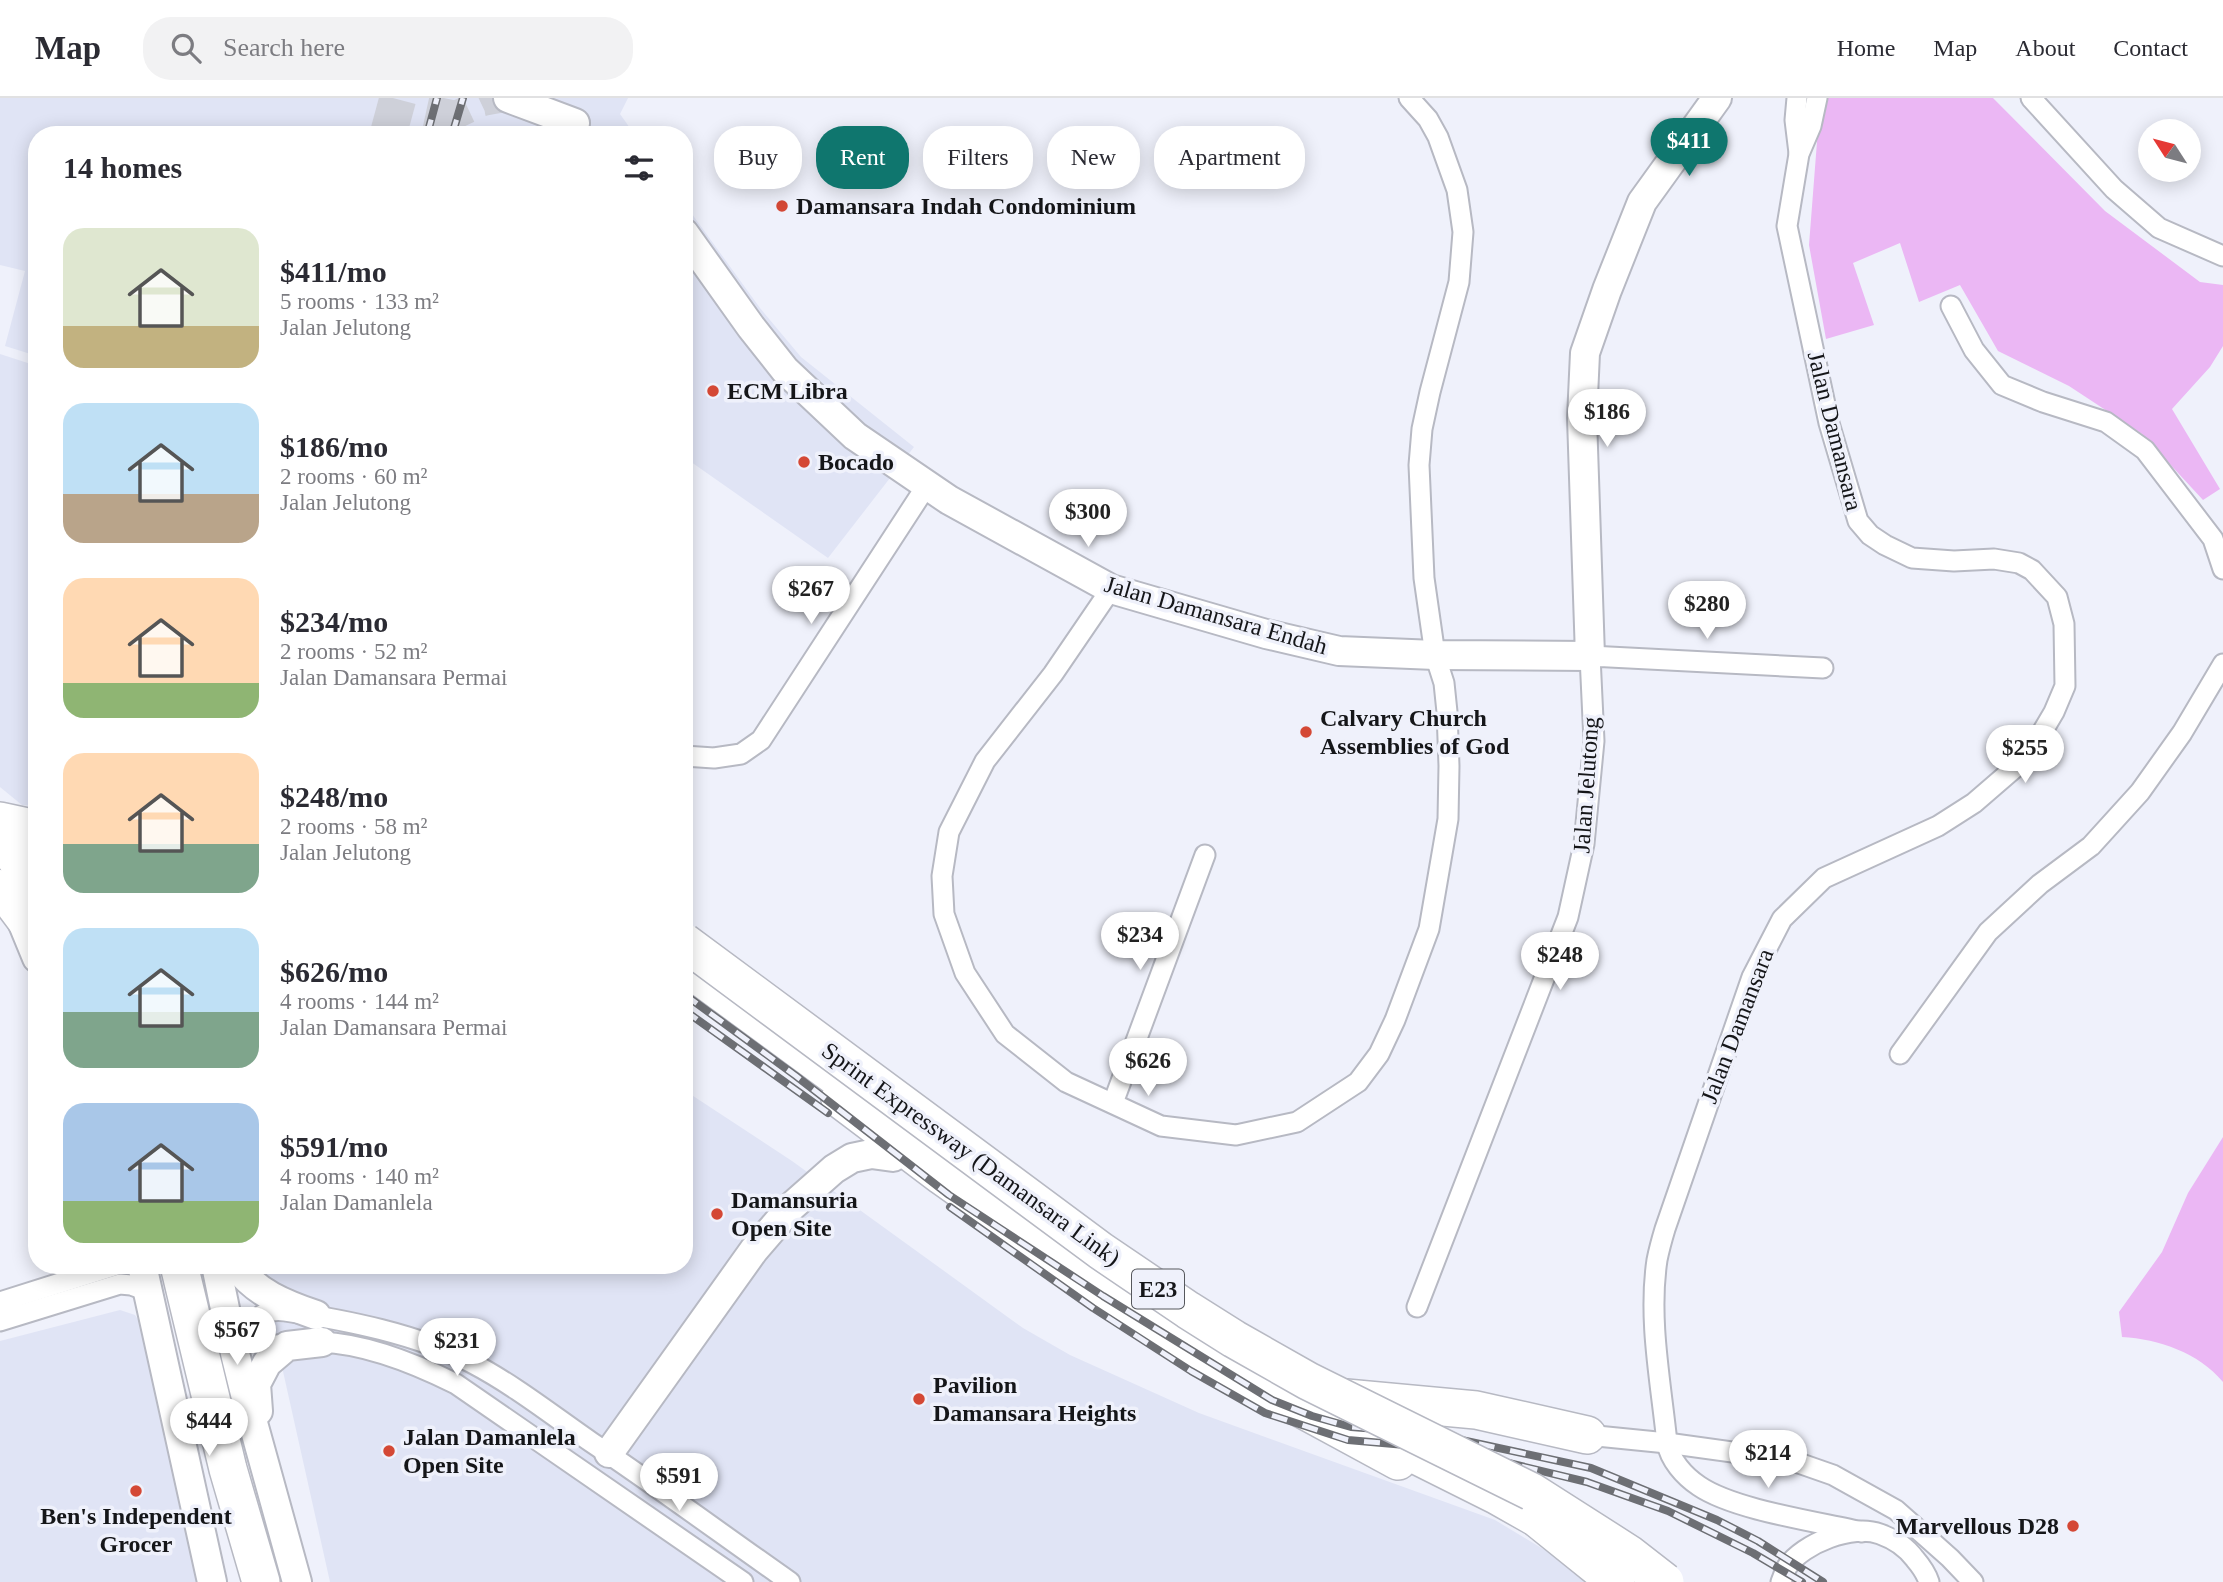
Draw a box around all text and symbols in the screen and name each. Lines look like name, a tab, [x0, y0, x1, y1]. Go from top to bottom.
search box	[143, 17, 633, 80]
icon: search	[167, 29, 205, 67]
text: Map	[35, 30, 101, 66]
text: Search here	[223, 33, 345, 62]
text: Home	[1837, 35, 1895, 61]
text: Map	[1933, 35, 1977, 61]
text: About	[2015, 35, 2075, 61]
text: Contact	[2113, 35, 2188, 61]
pin: $411	[1648, 118, 1730, 178]
north arrow	[2138, 119, 2202, 182]
map controls	[2138, 119, 2201, 182]
chip: Buy	[714, 126, 802, 189]
chip: Rent	[816, 126, 909, 189]
chip: Filters	[923, 126, 1033, 189]
chip: New	[1047, 126, 1140, 189]
chip: Apartment	[1154, 126, 1305, 189]
text: $411	[1667, 128, 1711, 153]
icon: filters	[620, 149, 658, 187]
text: 14 homes	[63, 151, 182, 184]
place label: Damansara Indah Condominium	[796, 193, 1136, 219]
marker: Damansara Indah Condominium	[774, 198, 790, 214]
text: $411/mo	[280, 255, 387, 288]
icon: home	[119, 256, 203, 340]
text: 5 rooms · 133 m²	[280, 289, 439, 314]
text: Jalan Jelutong	[280, 315, 411, 340]
street label: Jalan Damansara	[1803, 349, 1867, 514]
place label: ECM Libra	[727, 378, 848, 404]
marker: ECM Libra	[705, 383, 721, 399]
pin: $186	[1566, 390, 1648, 449]
text: $186	[1584, 399, 1630, 424]
text: $186/mo	[280, 430, 388, 463]
icon: home	[119, 431, 203, 515]
place label: Bocado	[818, 449, 894, 475]
marker: Bocado	[796, 454, 812, 470]
text: 2 rooms · 60 m²	[280, 464, 427, 489]
text: Jalan Jelutong	[280, 490, 411, 515]
pin: $300	[1047, 490, 1129, 549]
text: $300	[1065, 499, 1111, 524]
pin: $267	[770, 566, 852, 626]
street label: Jalan Damansara Endah	[1102, 571, 1330, 659]
text: $267	[788, 576, 834, 601]
pin: $280	[1666, 582, 1748, 641]
text: $280	[1684, 591, 1730, 616]
text: $234/mo	[280, 605, 388, 638]
icon: home	[119, 606, 203, 690]
text: 2 rooms · 52 m²	[280, 639, 427, 664]
text: Jalan Damansara Permai	[280, 665, 507, 690]
place label: Calvary Church Assemblies of God	[1320, 705, 1510, 759]
street label: Jalan Jelutong	[1568, 716, 1604, 854]
marker: Calvary Church Assemblies of God	[1298, 724, 1314, 740]
pin: $255	[1984, 726, 2066, 785]
text: $255	[2002, 735, 2048, 760]
text: $248/mo	[280, 780, 388, 813]
icon: home	[119, 781, 203, 865]
text: 2 rooms · 58 m²	[280, 814, 427, 839]
text: Jalan Jelutong	[280, 840, 411, 865]
pin: $234	[1099, 912, 1181, 972]
text: $234	[1117, 922, 1163, 947]
pin: $248	[1519, 932, 1601, 992]
text: $248	[1537, 942, 1583, 967]
street label: Jalan Damansara	[1696, 945, 1779, 1107]
text: $626/mo	[280, 955, 388, 988]
icon: home	[119, 956, 203, 1040]
text: 4 rooms · 144 m²	[280, 989, 439, 1014]
text: Jalan Damansara Permai	[280, 1015, 507, 1040]
street label: Sprint Expressway (Damansara Link)	[817, 1037, 1125, 1271]
pin: $626	[1107, 1038, 1189, 1098]
text: $626	[1125, 1048, 1171, 1073]
text: $591/mo	[280, 1130, 388, 1163]
icon: home	[119, 1131, 203, 1215]
text: 4 rooms · 140 m²	[280, 1164, 439, 1189]
place label: Damansuria Open Site	[731, 1187, 858, 1241]
text: Jalan Damanlela	[280, 1190, 433, 1215]
marker: Damansuria Open Site	[709, 1206, 725, 1222]
road number: E23	[1132, 1270, 1184, 1308]
pin: $567	[196, 1308, 278, 1367]
text: $567	[214, 1317, 260, 1342]
pin: $231	[416, 1318, 498, 1378]
text: $231	[434, 1328, 480, 1353]
place label: Pavilion Damansara Heights	[933, 1372, 1136, 1426]
marker: Pavilion Damansara Heights	[911, 1391, 927, 1407]
pin: $444	[168, 1398, 250, 1458]
text: $444	[186, 1408, 232, 1433]
place label: Jalan Damanlela Open Site	[403, 1424, 576, 1478]
pin: $214	[1727, 1430, 1809, 1490]
text: $214	[1745, 1440, 1791, 1465]
marker: Jalan Damanlela Open Site	[381, 1443, 397, 1459]
pin: $591	[638, 1454, 720, 1513]
text: $591	[656, 1463, 702, 1488]
marker: Ben's Independent Grocer	[128, 1483, 144, 1499]
place label: Ben's Independent Grocer	[40, 1503, 232, 1557]
place label: Marvellous D28	[1896, 1513, 2059, 1539]
marker: Marvellous D28	[2065, 1518, 2081, 1534]

